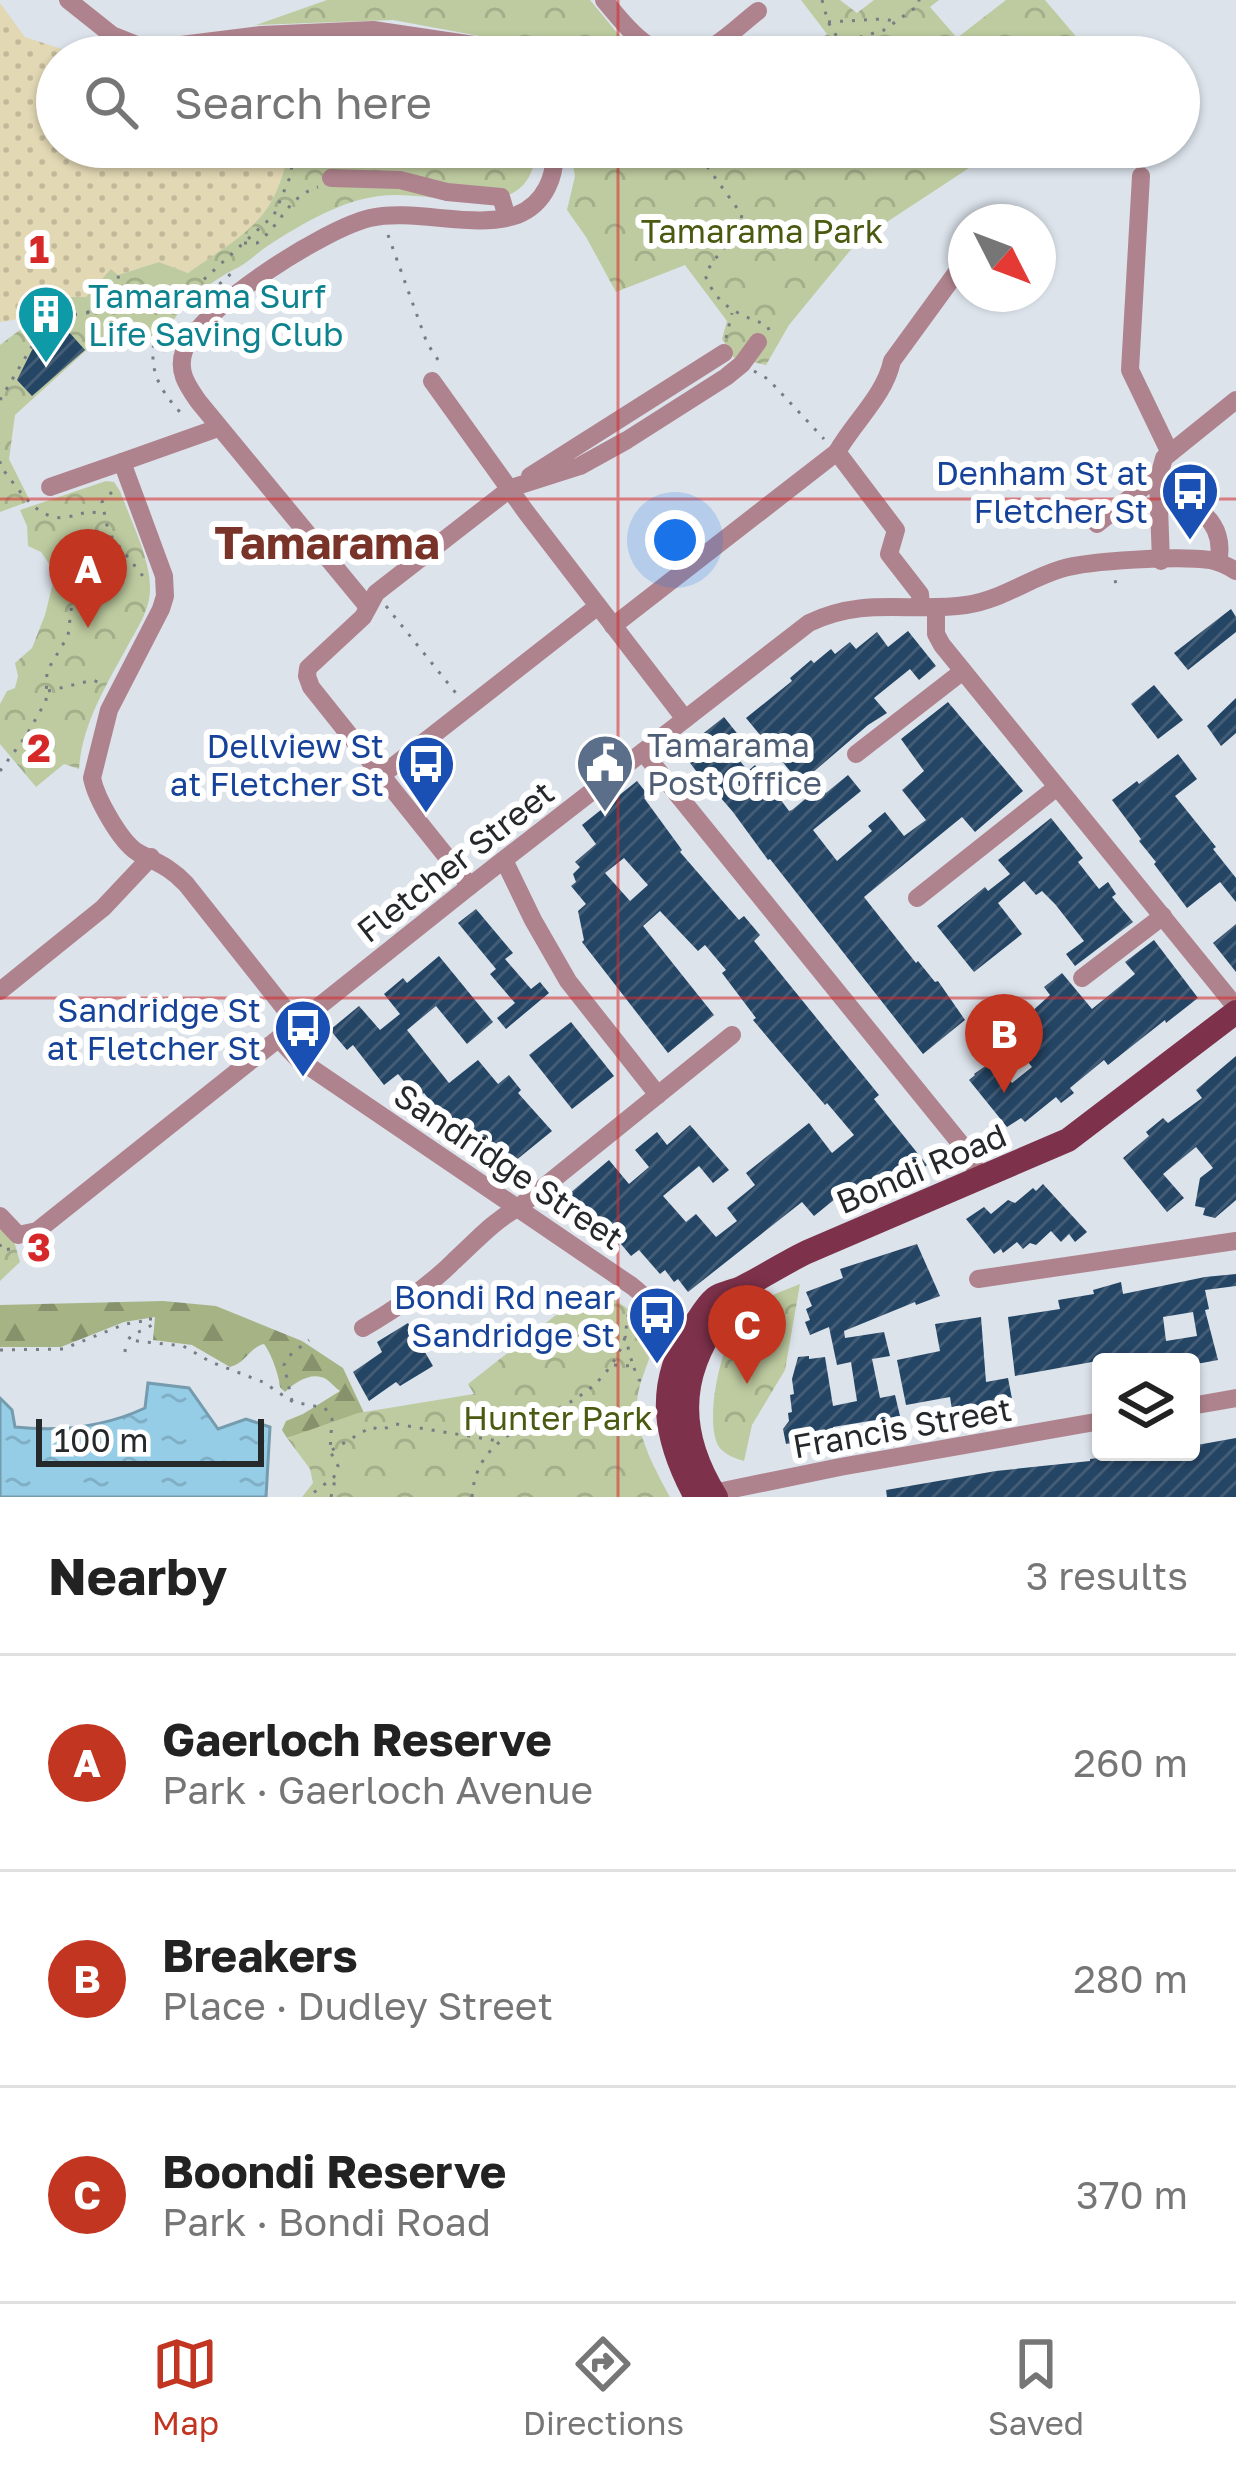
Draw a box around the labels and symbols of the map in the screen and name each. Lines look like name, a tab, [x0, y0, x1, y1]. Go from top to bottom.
north arrow	[948, 204, 1056, 312]
park label: Tamarama Park	[641, 211, 883, 250]
text: 1	[29, 225, 49, 272]
place label: Tamarama Surf Life Saving Club	[88, 276, 343, 353]
building icon: Tamarama Surf Life Saving Club	[15, 283, 77, 365]
place label: Denham St at Fletcher St	[936, 453, 1148, 530]
bus stop icon: Denham St at Fletcher St	[1159, 460, 1221, 542]
your location	[645, 510, 705, 570]
district label: Tamarama	[214, 515, 440, 569]
pin: A	[49, 529, 127, 628]
text: 2	[27, 724, 51, 771]
place label: Tamarama Post Office	[647, 725, 822, 802]
place label: Dellview St at Fletcher St	[170, 726, 384, 803]
public building icon: Tamarama Post Office	[574, 732, 636, 814]
bus stop icon: Dellview St at Fletcher St	[395, 733, 457, 815]
street label: Fletcher Street	[349, 772, 561, 950]
place label: Sandridge St at Fletcher St	[47, 990, 261, 1067]
pin: B	[965, 994, 1043, 1093]
bus stop icon: Sandridge St at Fletcher St	[272, 997, 334, 1079]
street label: Sandridge Street	[387, 1075, 631, 1257]
street label: Bondi Road	[830, 1115, 1012, 1221]
text: 3	[27, 1223, 51, 1270]
place label: Bondi Rd near Sandridge St	[394, 1277, 615, 1354]
bus stop icon: Bondi Rd near Sandridge St	[626, 1284, 688, 1366]
pin: C	[708, 1285, 786, 1384]
street label: Francis Street	[790, 1389, 1014, 1465]
park label: Hunter Park	[463, 1398, 653, 1437]
scale bar	[36, 1413, 264, 1466]

